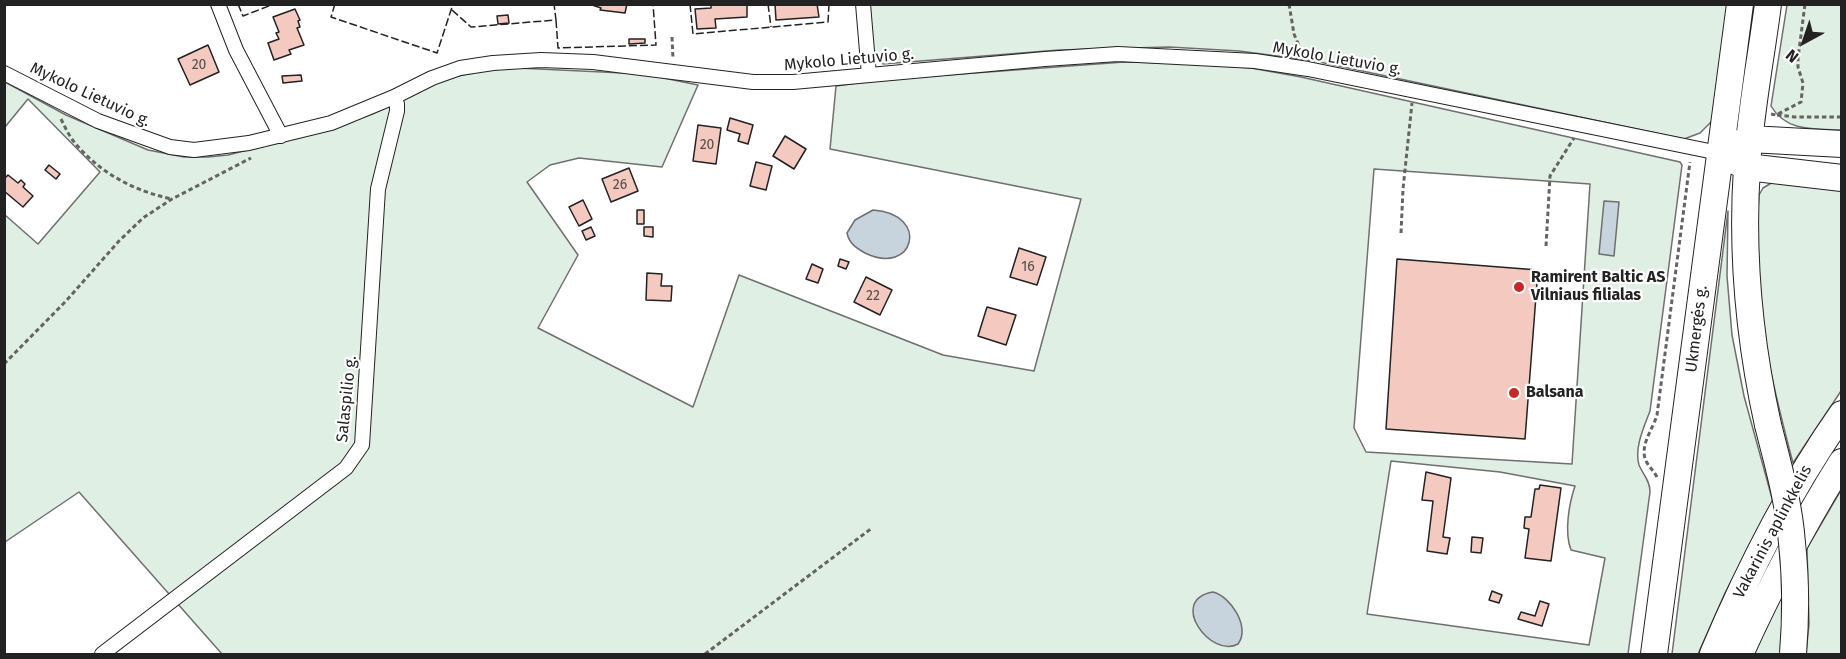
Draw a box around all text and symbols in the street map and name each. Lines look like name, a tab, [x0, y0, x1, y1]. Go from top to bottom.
north arrow	[1774, 12, 1834, 72]
street label: Mykolo Lietuvio g.	[1271, 38, 1403, 80]
street label: Mykolo Lietuvio g.	[783, 45, 915, 75]
text: N	[1782, 45, 1802, 67]
house number: 20	[192, 57, 206, 73]
street label: Mykolo Lietuvio g.	[27, 59, 153, 131]
house number: 20	[700, 137, 714, 153]
house number: 26	[613, 177, 627, 193]
house number: 16	[1021, 259, 1035, 275]
place label: Ramirent Baltic AS Vilniaus filialas	[1531, 268, 1665, 306]
marker: Ramirent Baltic AS Vilniaus filialas	[1512, 280, 1526, 294]
street label: Ukmergės g.	[1682, 284, 1712, 374]
house number: 22	[866, 288, 880, 304]
street label: Salaspilio g.	[333, 355, 361, 443]
place label: Balsana	[1526, 383, 1584, 403]
marker: Balsana	[1507, 386, 1521, 400]
street label: Vakarinis aplinkkelis	[1730, 462, 1816, 602]

